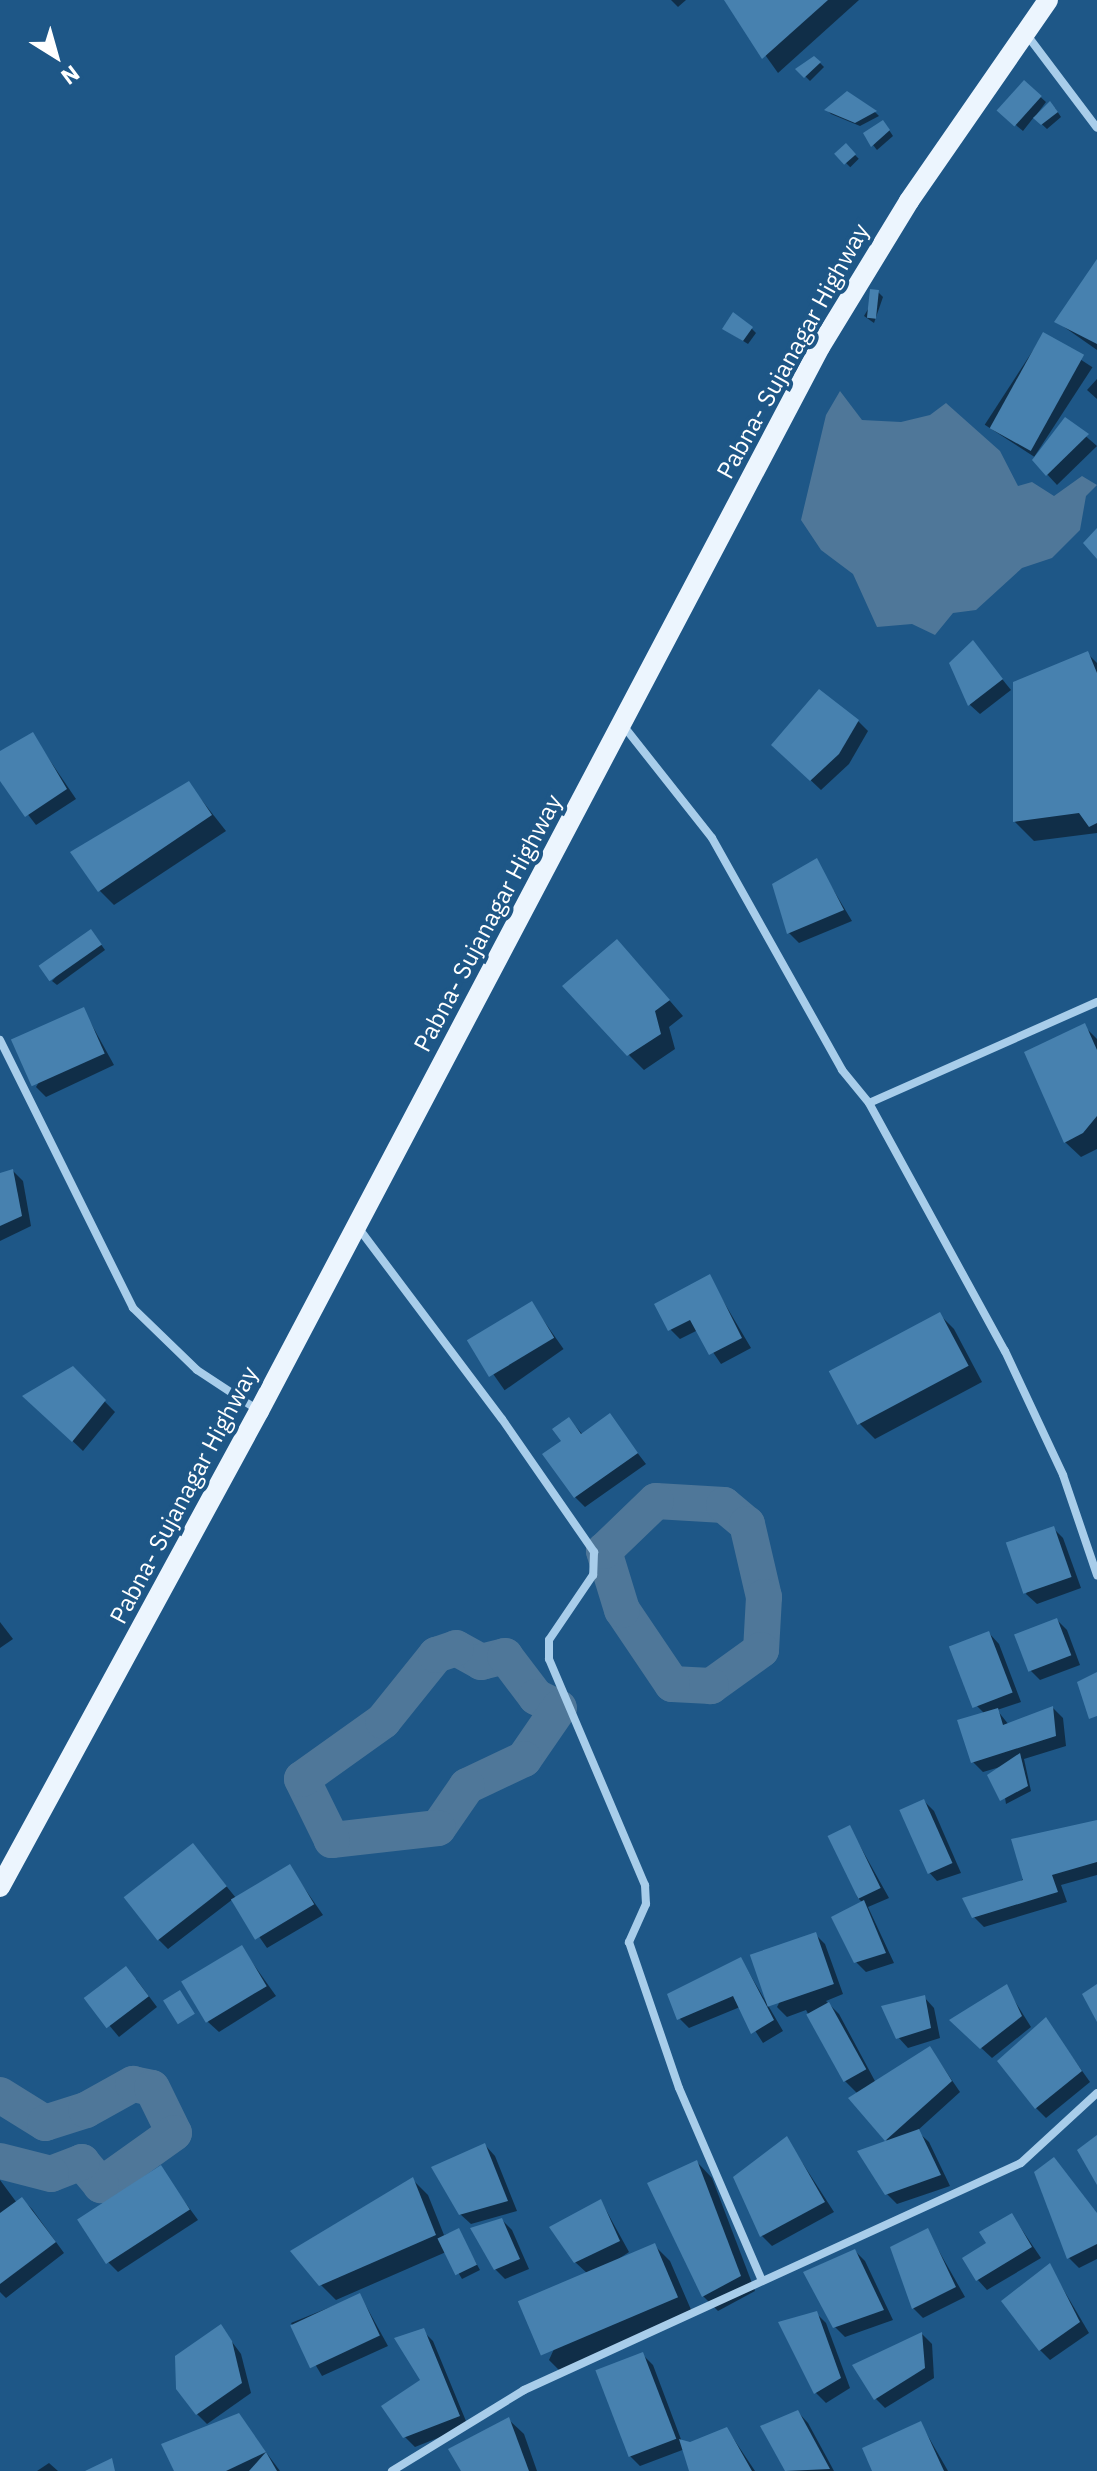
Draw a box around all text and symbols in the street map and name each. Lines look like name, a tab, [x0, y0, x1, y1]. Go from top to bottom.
north arrow	[16, 16, 96, 96]
text: N	[56, 59, 86, 92]
street label: Pabna- Sujanagar Highway	[711, 218, 875, 484]
street label: Pabna- Sujanagar Highway	[408, 789, 568, 1057]
street label: Pabna- Sujanagar Highway	[104, 1361, 264, 1629]

